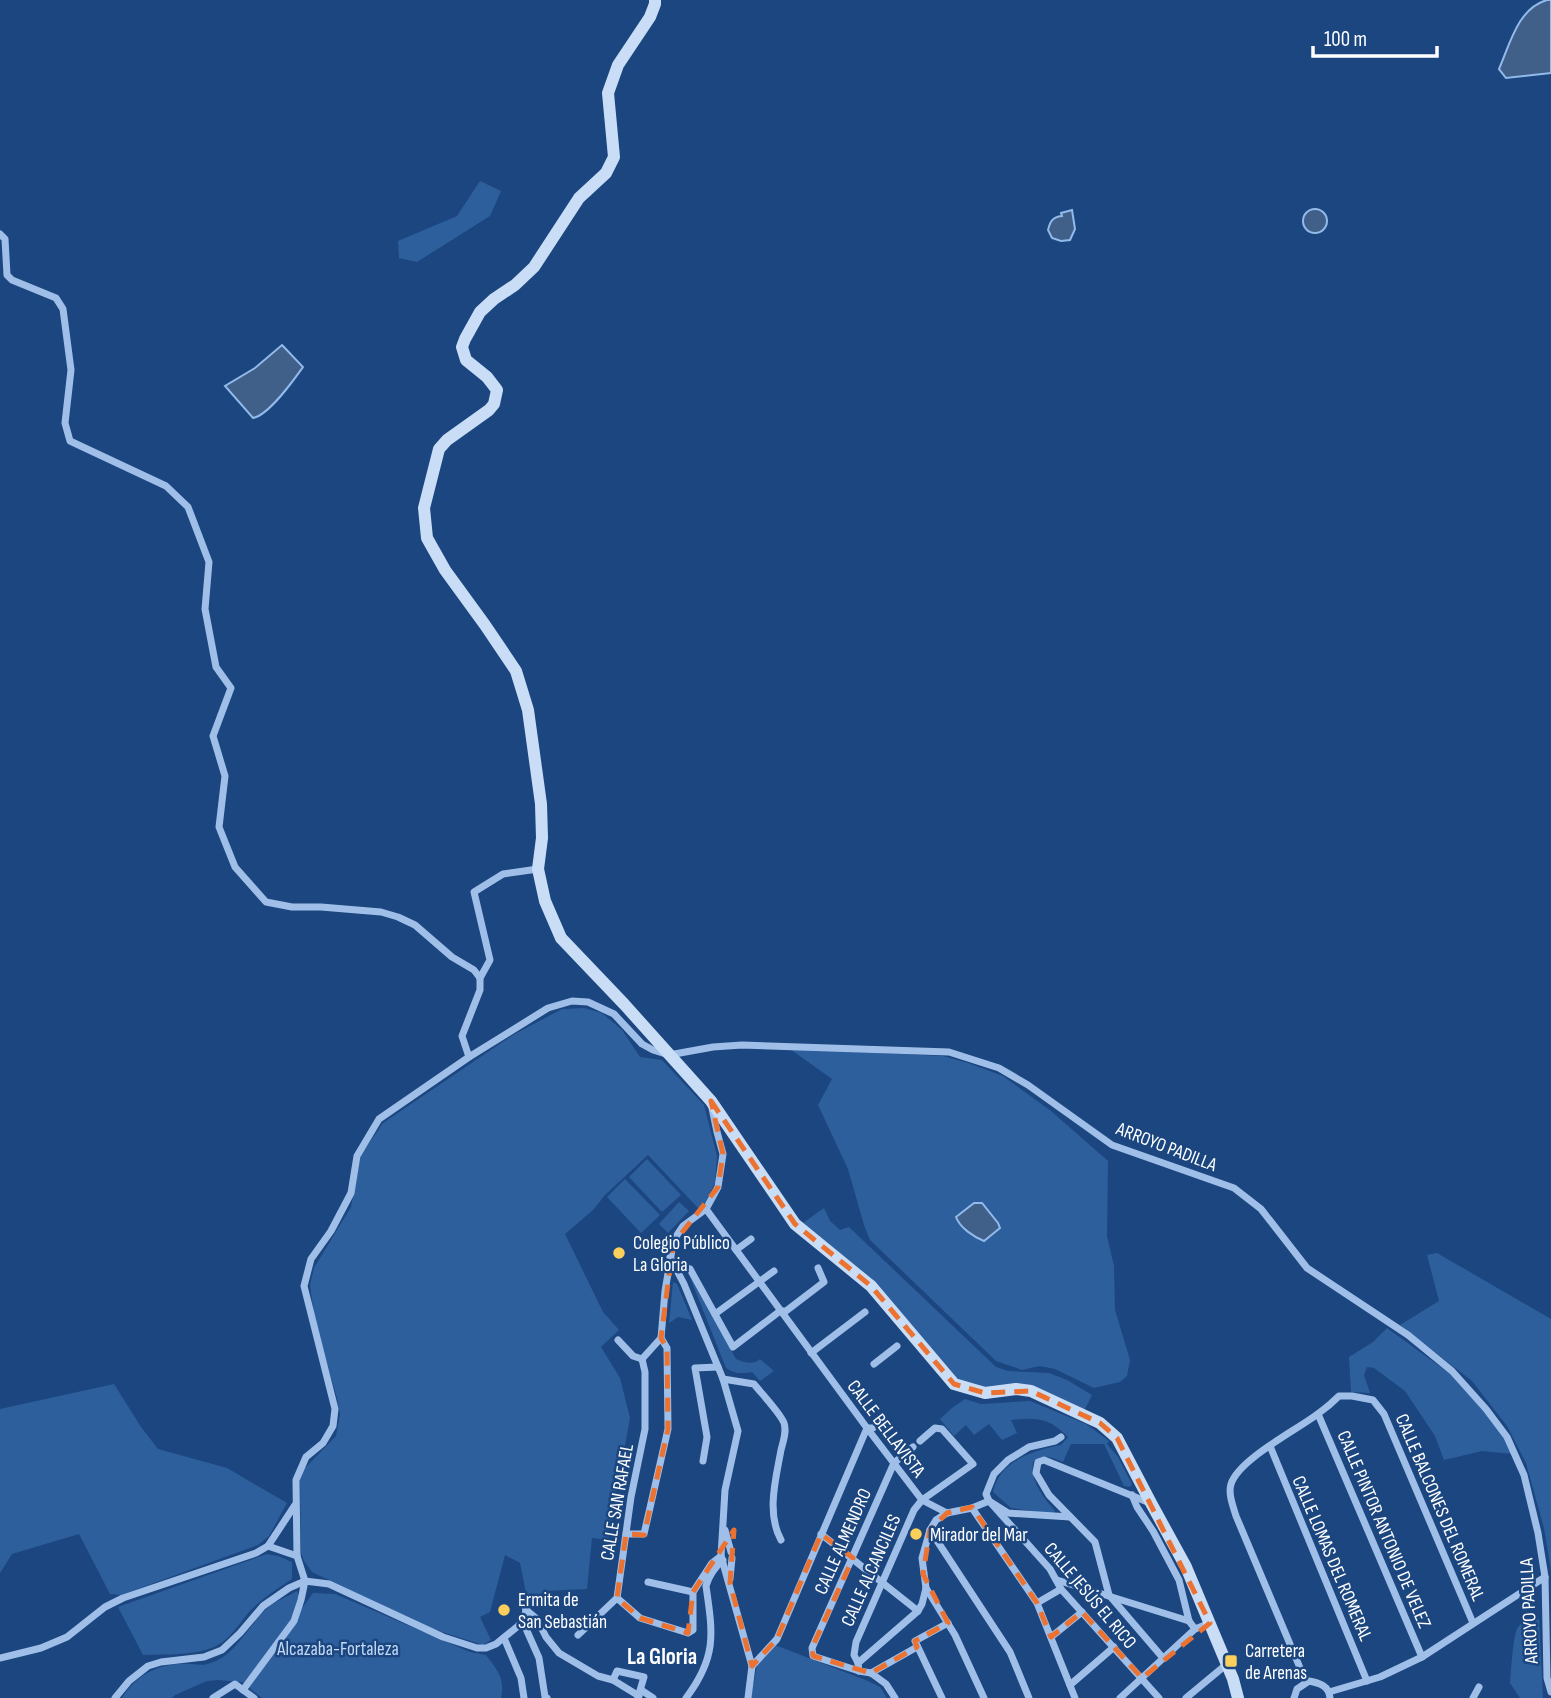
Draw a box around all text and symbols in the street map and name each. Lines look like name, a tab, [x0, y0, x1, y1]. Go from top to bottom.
scale bar	[1313, 14, 1437, 58]
text: 100 m	[1324, 27, 1367, 52]
street label: ARROYO PADILLA	[1112, 1117, 1221, 1177]
place label: Colegio Público La Gloria	[633, 1232, 730, 1277]
marker: Colegio Público La Gloria	[611, 1245, 627, 1261]
street label: CALLE BELLAVISTA	[842, 1376, 930, 1483]
street label: CALLE BALCONES DEL ROMERAL	[1390, 1411, 1489, 1605]
street label: CALLE PINTOR ANTONIO DE VELEZ	[1332, 1427, 1436, 1632]
street label: CALLE SAN RAFAEL	[596, 1442, 639, 1562]
street label: CALLE LOMAS DEL ROMERAL	[1286, 1473, 1377, 1645]
street label: CALLE ALMENDRO	[810, 1485, 877, 1598]
street label: CALLE ALCANCILES	[836, 1511, 906, 1630]
place label: Mirador del Mar	[930, 1524, 1028, 1547]
marker: Mirador del Mar	[908, 1526, 924, 1542]
street label: CALLE JESÚS EL RICO	[1039, 1538, 1141, 1654]
street label: ARROYO PADILLA	[1515, 1557, 1544, 1665]
place label: Ermita de San Sebastián	[518, 1589, 607, 1634]
marker: Ermita de San Sebastián	[496, 1602, 512, 1618]
park label: Alcazaba-Fortaleza	[276, 1638, 399, 1661]
place label: Carretera de Arenas	[1245, 1640, 1307, 1685]
district label: La Gloria	[627, 1643, 697, 1671]
marker: Carretera de Arenas	[1223, 1653, 1239, 1669]

